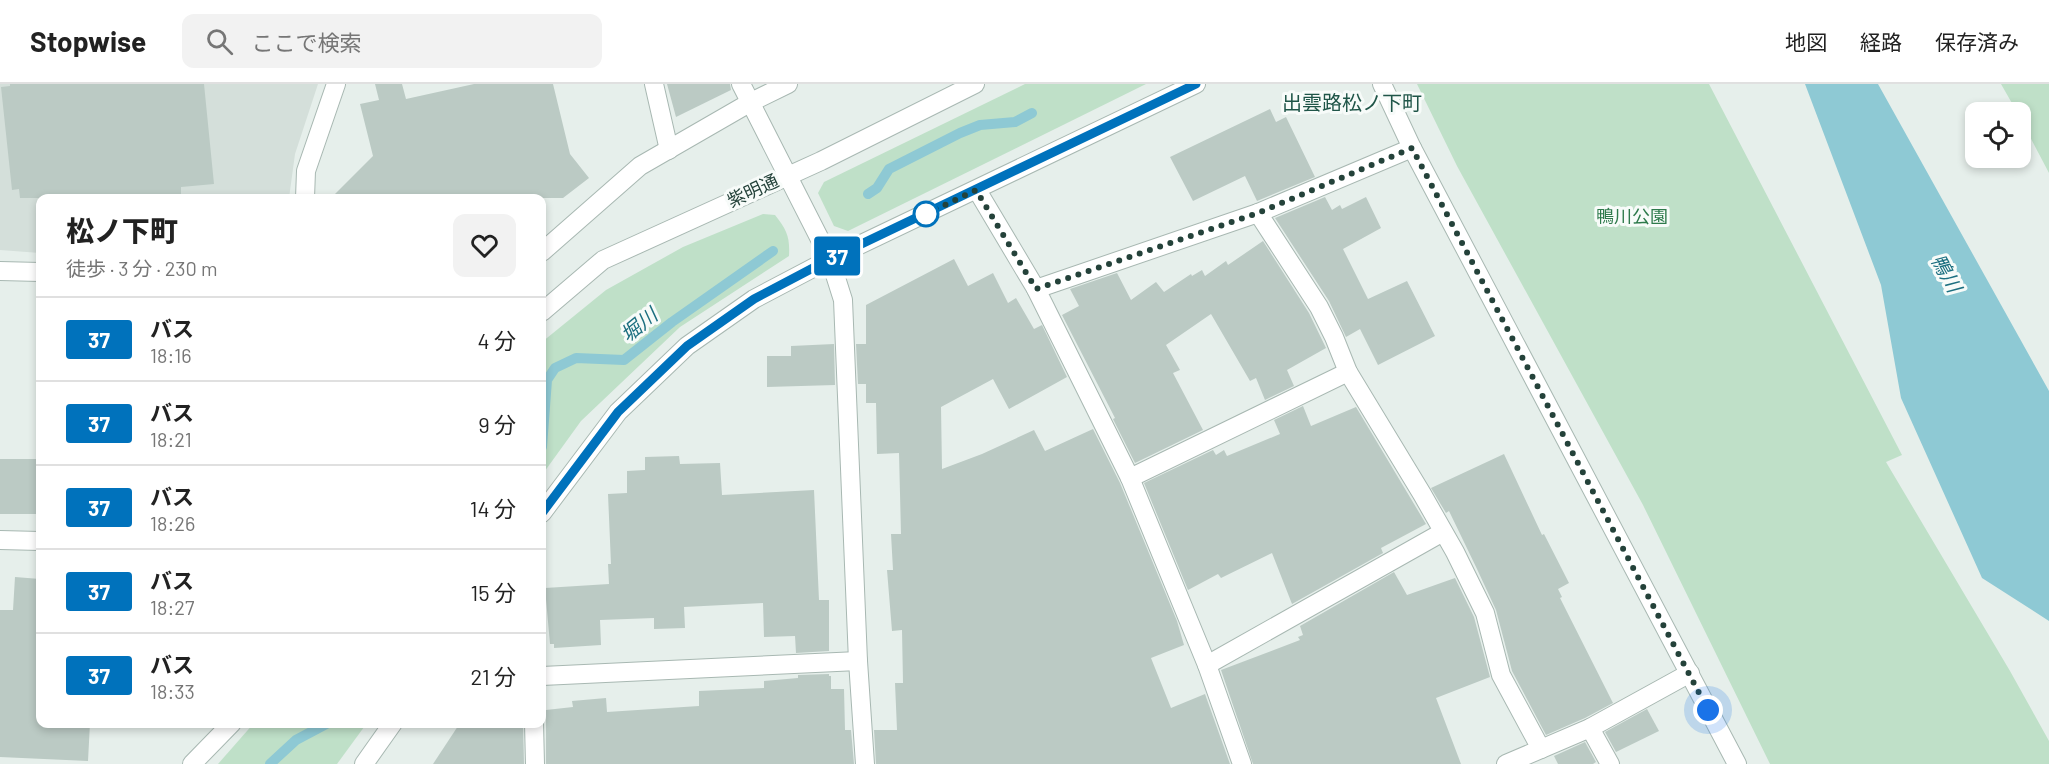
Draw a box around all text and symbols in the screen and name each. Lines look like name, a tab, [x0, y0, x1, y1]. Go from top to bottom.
search box	[182, 14, 602, 68]
text: Stopwise	[30, 24, 146, 58]
icon: search	[203, 25, 236, 58]
text: ここで検索	[251, 29, 361, 55]
text: 地図	[1785, 29, 1827, 54]
text: 経路	[1860, 29, 1902, 54]
text: 保存済み	[1935, 29, 2019, 54]
district label: 出雲路松ノ下町	[1282, 90, 1422, 114]
map controls	[1965, 102, 2031, 168]
button: locate	[1965, 102, 2031, 168]
street label: 紫明通	[723, 169, 782, 211]
unlabelled marker	[913, 201, 939, 227]
park label: 鴨川公園	[1596, 205, 1668, 227]
text: 松ノ下町	[66, 213, 178, 247]
button: heart	[453, 214, 516, 277]
line badge: 37	[810, 236, 864, 276]
text: 37	[826, 244, 848, 269]
water label: 鴨川	[1927, 249, 1968, 298]
text: 徒歩 · 3 分 · 230 m	[66, 256, 217, 280]
water label: 堀川	[615, 301, 663, 346]
text: バス	[150, 315, 194, 341]
text: 37	[88, 327, 110, 352]
text: 4 分	[477, 327, 516, 353]
text: 18:16	[150, 343, 192, 367]
text: バス	[150, 399, 194, 425]
text: 37	[88, 411, 110, 436]
text: 9 分	[478, 411, 516, 437]
text: 18:21	[150, 427, 192, 451]
text: バス	[150, 483, 194, 509]
text: 37	[88, 495, 110, 520]
text: 14 分	[470, 495, 516, 521]
text: 18:26	[150, 511, 195, 535]
text: バス	[150, 567, 194, 593]
text: 37	[88, 579, 110, 604]
text: 15 分	[471, 579, 516, 605]
text: 18:27	[150, 595, 194, 619]
text: バス	[150, 651, 194, 677]
text: 37	[88, 663, 110, 688]
text: 21 分	[470, 663, 516, 689]
text: 18:33	[150, 679, 195, 703]
your location	[1693, 695, 1723, 725]

